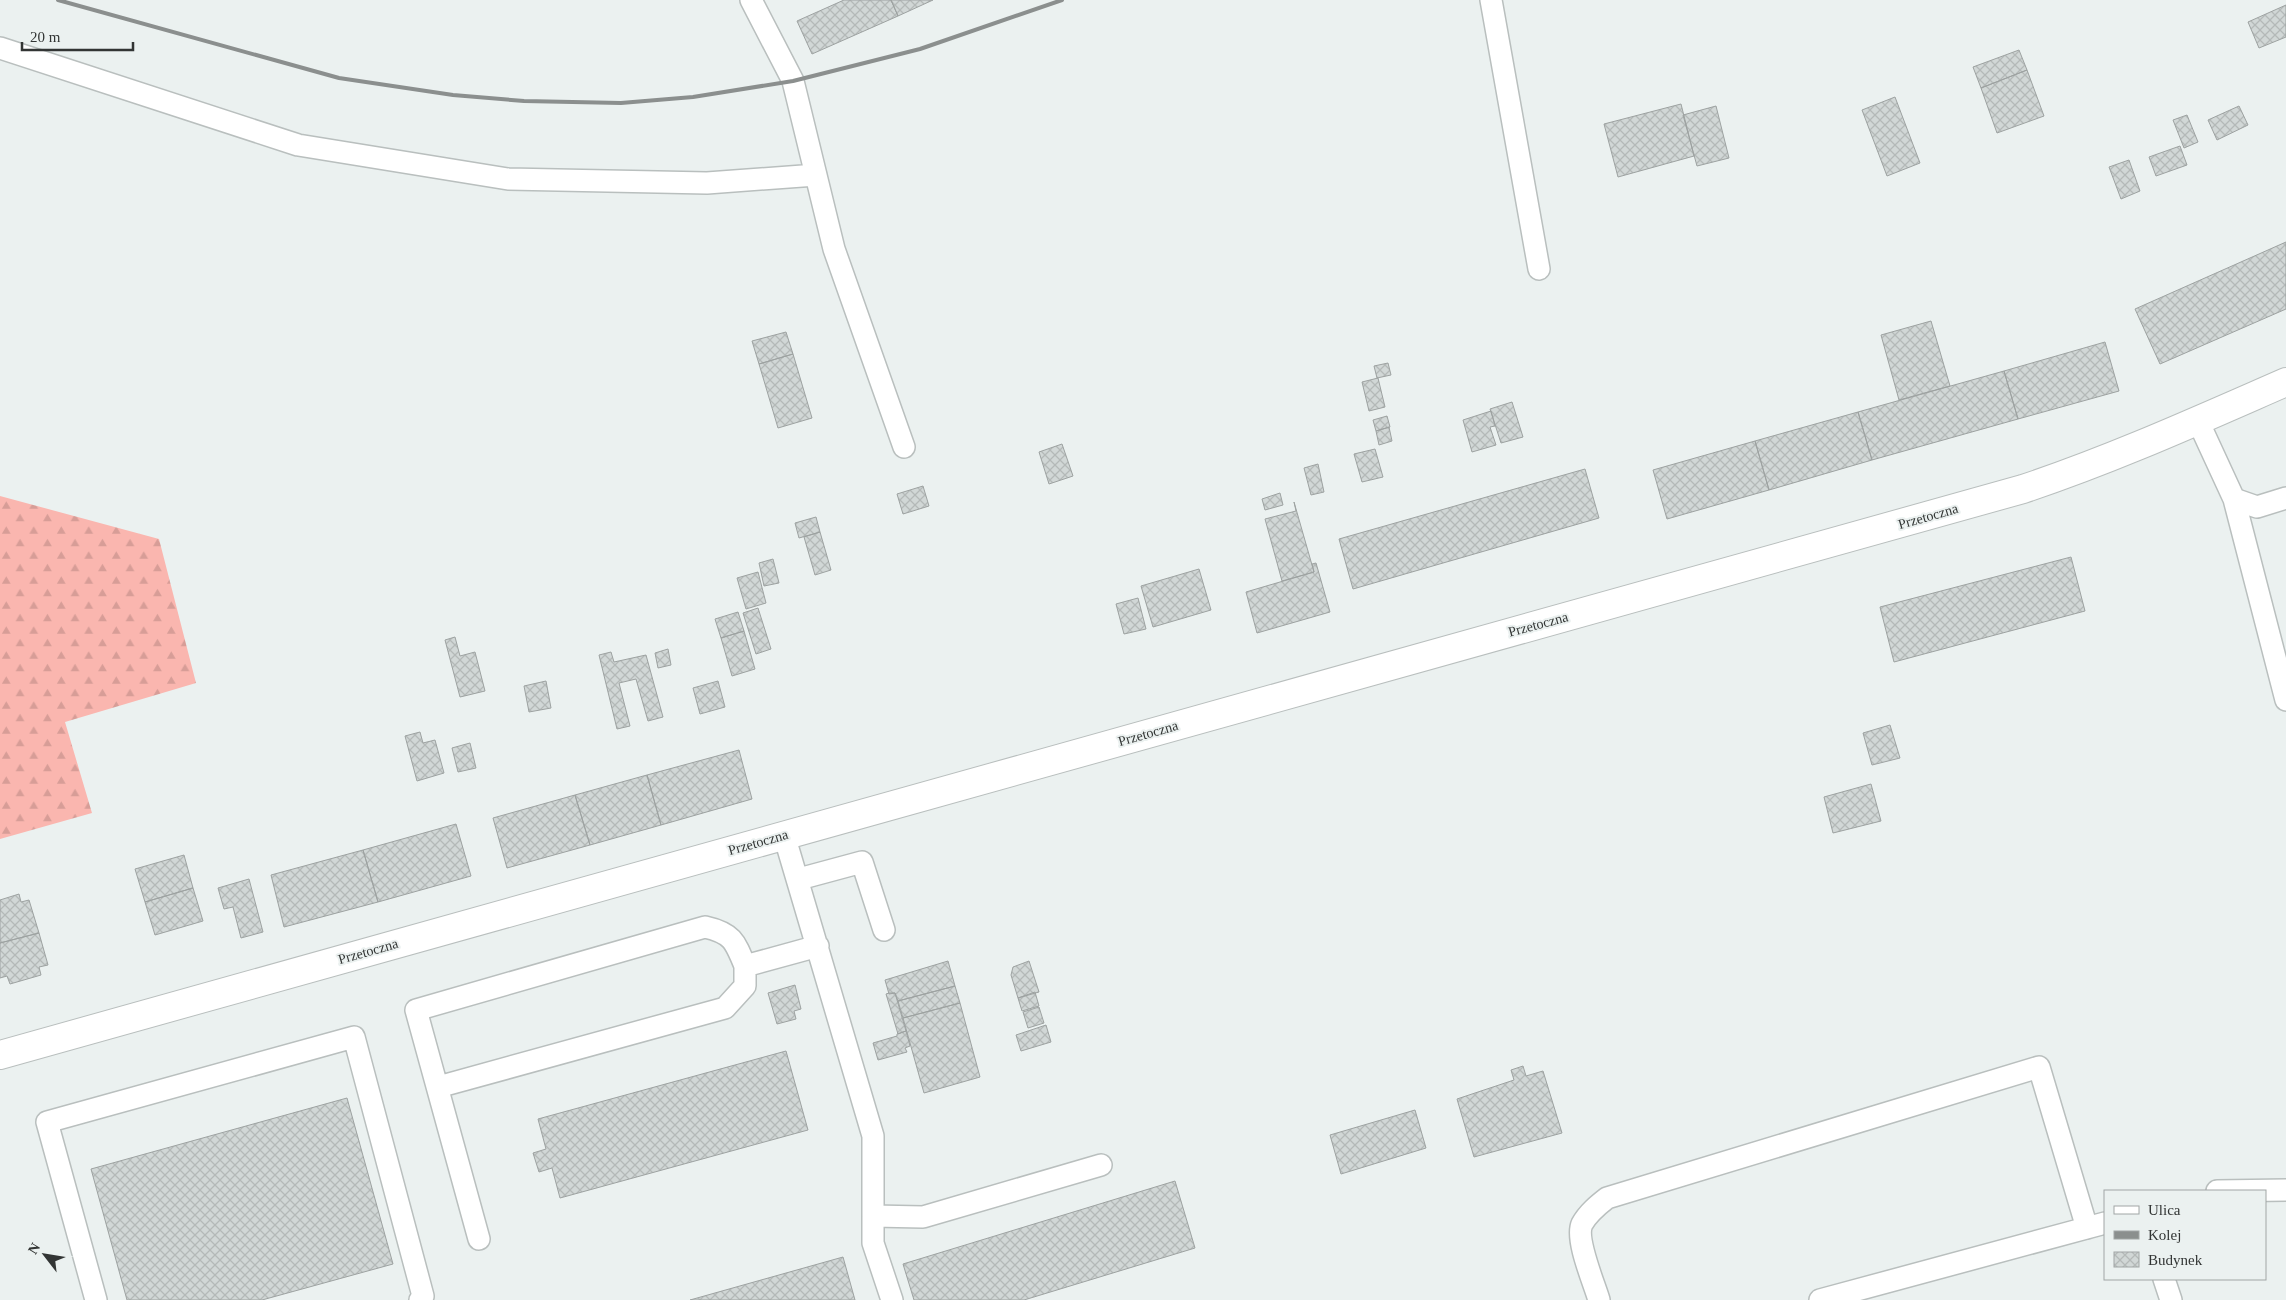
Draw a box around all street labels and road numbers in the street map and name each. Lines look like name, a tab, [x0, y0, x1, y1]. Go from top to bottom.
street label: Przetoczna	[1897, 501, 1960, 532]
street label: Przetoczna	[1507, 609, 1570, 640]
street label: Przetoczna	[1117, 718, 1180, 749]
street label: Przetoczna	[727, 827, 790, 858]
street label: Przetoczna	[337, 936, 400, 967]

